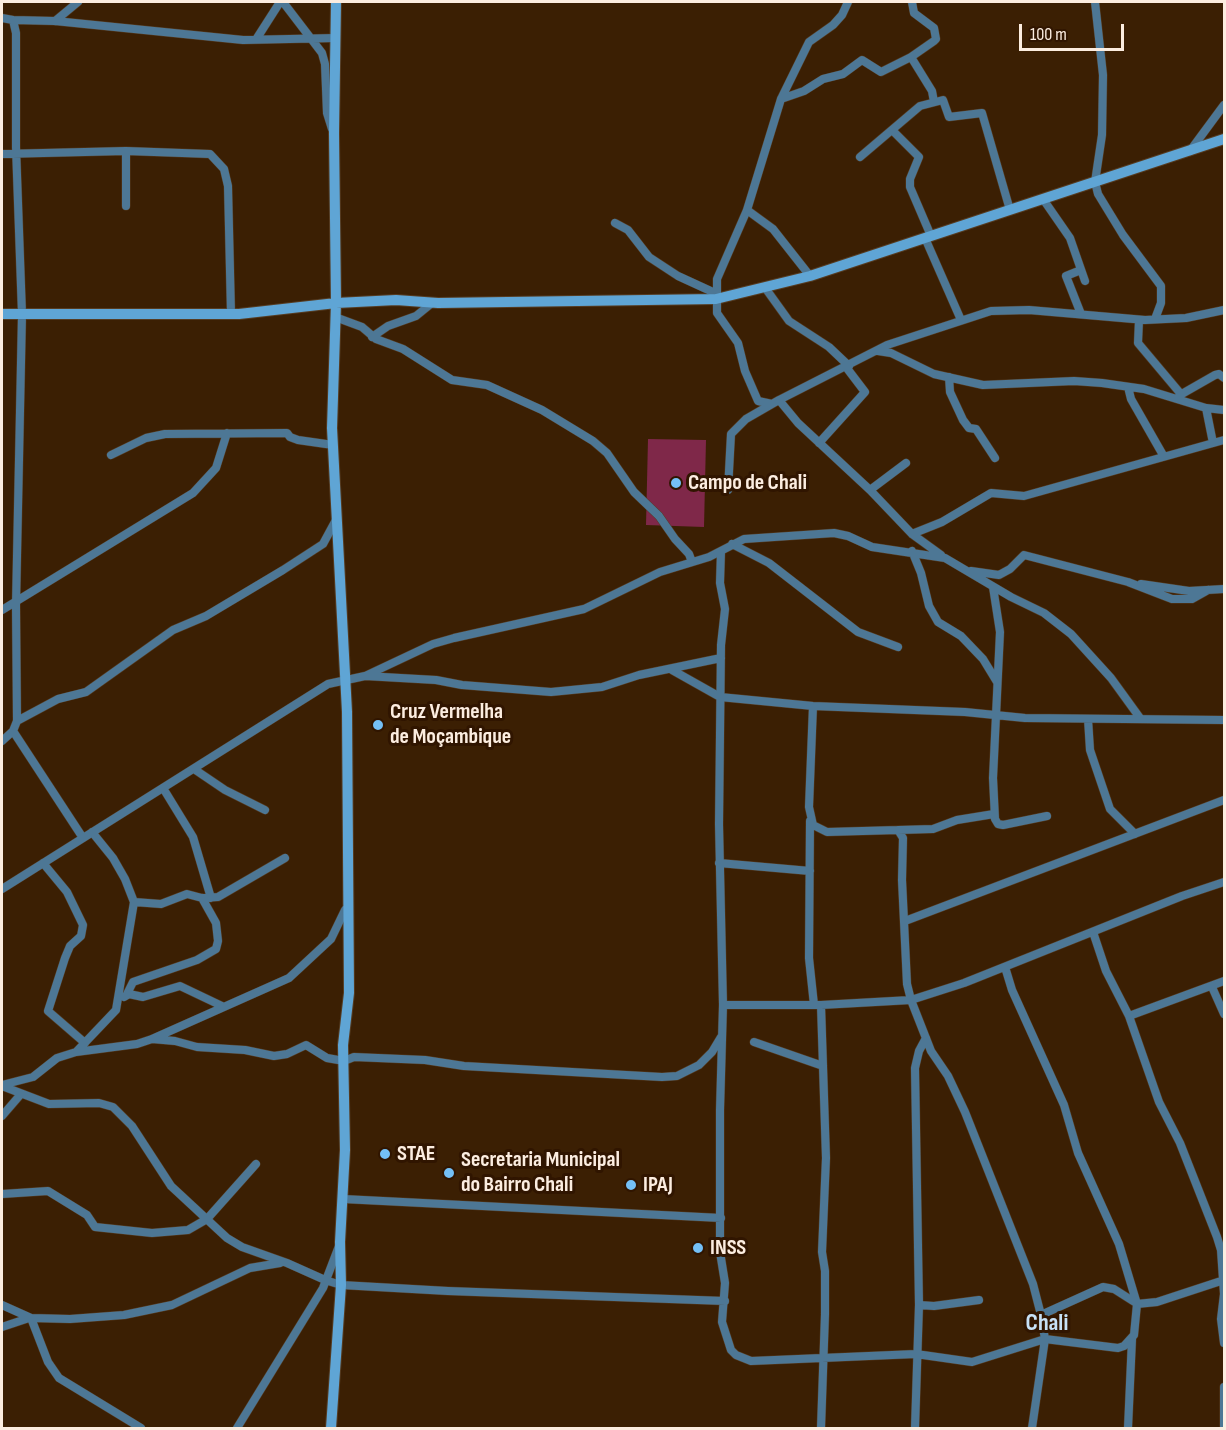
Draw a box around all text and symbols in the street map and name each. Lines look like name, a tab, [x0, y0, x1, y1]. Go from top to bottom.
scale bar	[1022, 12, 1127, 50]
text: 100 m	[1030, 24, 1067, 45]
place label: Campo de Chali	[688, 470, 807, 496]
marker: Campo de Chali	[669, 476, 683, 490]
place label: Cruz Vermelha de Moçambique	[390, 699, 511, 750]
marker: Cruz Vermelha de Moçambique	[371, 718, 385, 732]
place label: STAE	[397, 1141, 435, 1167]
marker: STAE	[378, 1147, 392, 1161]
place label: Secretaria Municipal do Bairro Chali	[461, 1147, 620, 1198]
marker: Secretaria Municipal do Bairro Chali	[442, 1166, 456, 1180]
place label: IPAJ	[643, 1172, 673, 1198]
marker: IPAJ	[624, 1178, 638, 1192]
place label: INSS	[710, 1235, 746, 1261]
marker: INSS	[691, 1241, 705, 1255]
district label: Chali	[1026, 1310, 1068, 1338]

